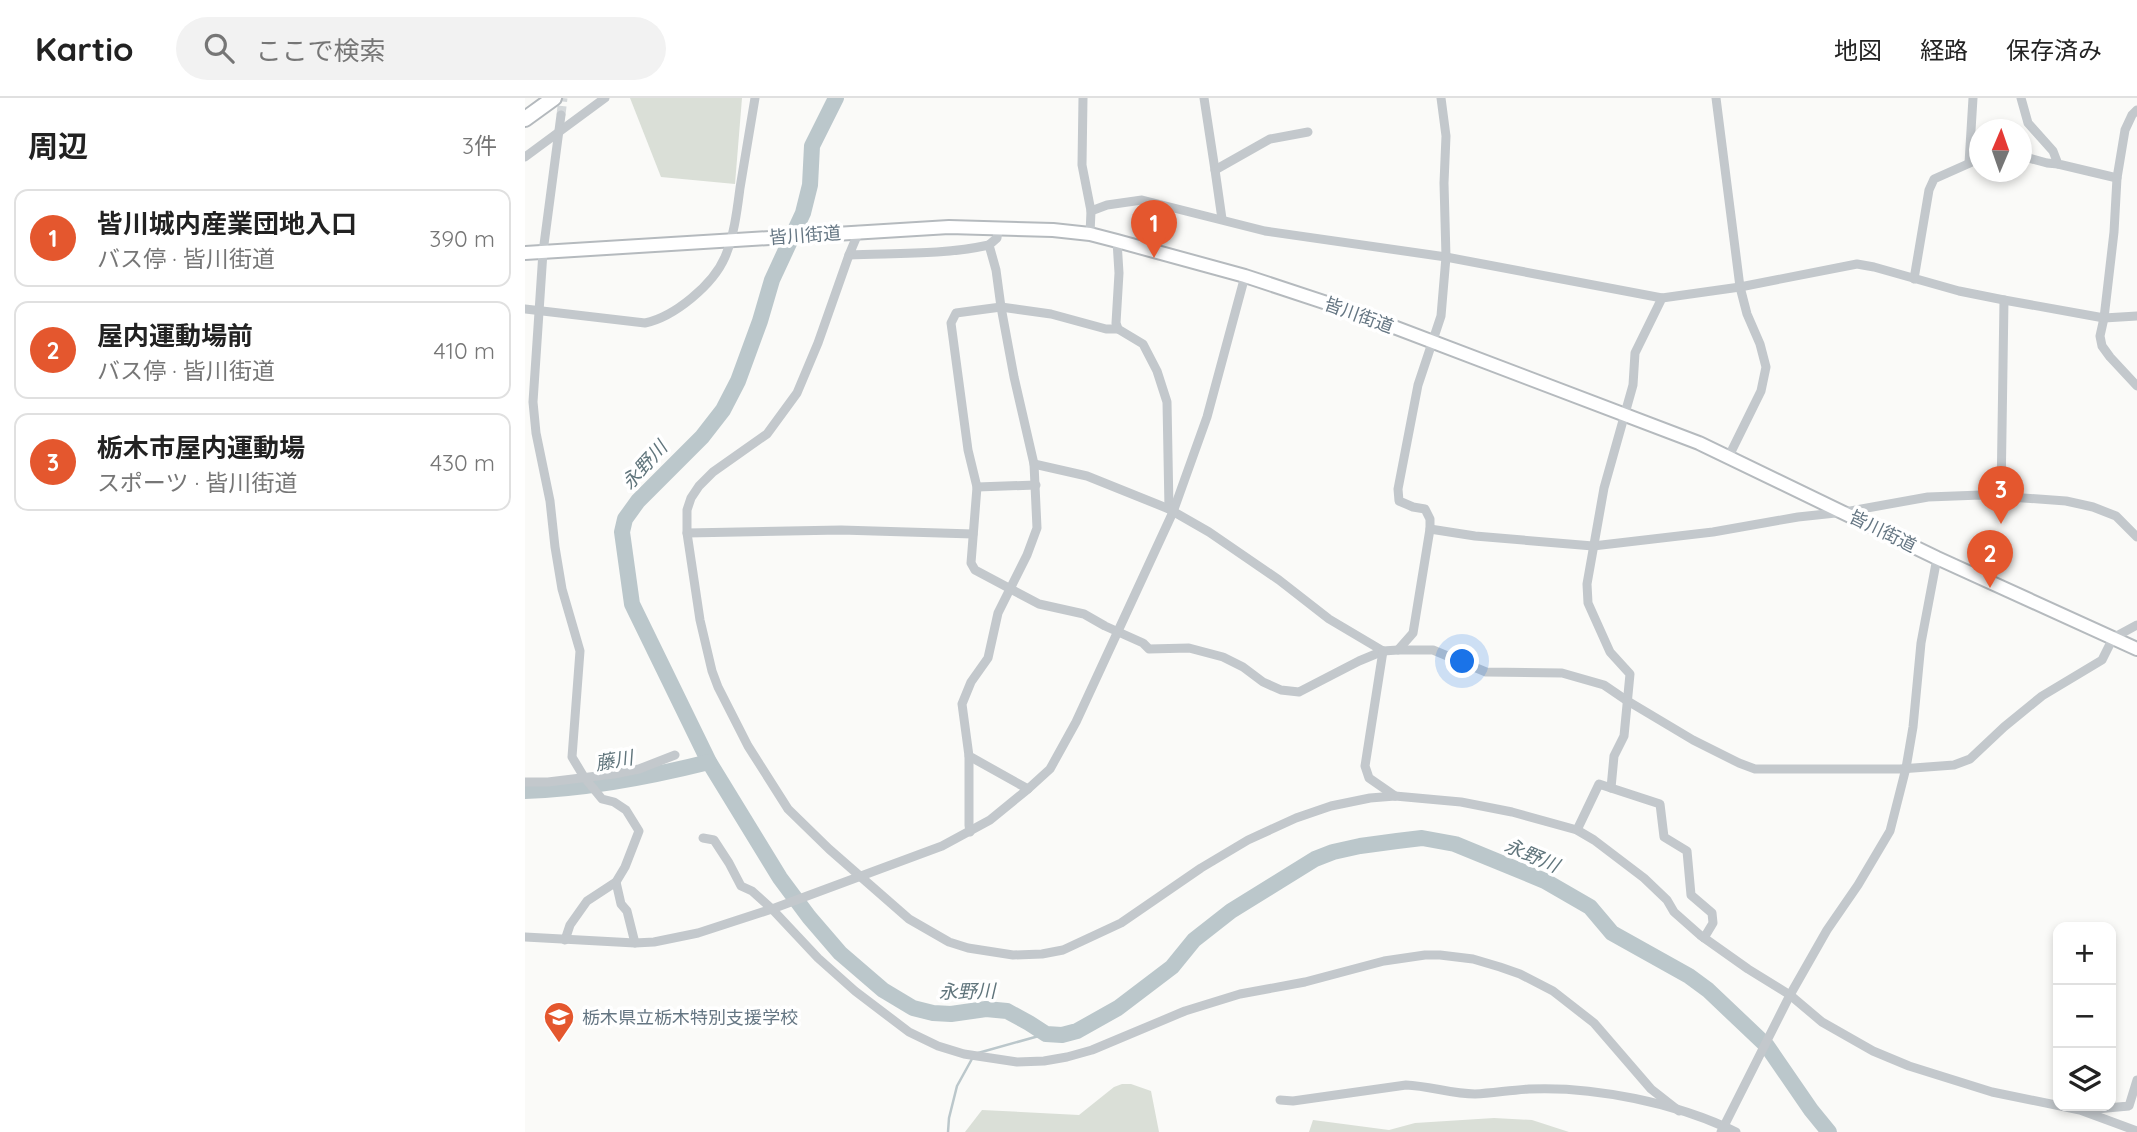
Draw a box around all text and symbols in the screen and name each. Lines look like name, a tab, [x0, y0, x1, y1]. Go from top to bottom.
search box	[176, 17, 666, 80]
text: Kartio	[35, 28, 134, 69]
icon: search	[200, 29, 238, 67]
text: ここで検索	[256, 34, 386, 67]
text: 地図	[1834, 35, 1882, 65]
text: 経路	[1920, 35, 1968, 65]
text: 保存済み	[2006, 35, 2102, 65]
north arrow	[1969, 119, 2032, 182]
text: 周辺	[28, 127, 88, 165]
text: 3件	[462, 131, 497, 160]
pin: 1	[1131, 200, 1177, 258]
text: 皆川城内産業団地入口	[97, 207, 357, 240]
street label: 皆川街道	[768, 221, 842, 249]
text: 1	[49, 224, 57, 253]
text: 390 m	[429, 224, 495, 253]
text: バス停 · 皆川街道	[97, 244, 275, 273]
street label: 皆川街道	[1321, 292, 1397, 338]
text: 屋内運動場前	[97, 319, 253, 352]
text: 2	[46, 336, 60, 365]
text: 410 m	[434, 336, 495, 365]
text: バス停 · 皆川街道	[97, 356, 275, 385]
text: 栃木市屋内運動場	[97, 431, 305, 464]
water label: 永野川	[616, 434, 673, 494]
text: 3	[47, 448, 59, 477]
text: 430 m	[430, 448, 495, 477]
pin: 3	[1978, 466, 2024, 524]
text: スポーツ · 皆川街道	[97, 468, 298, 497]
street label: 皆川街道	[1846, 505, 1920, 557]
pin: 2	[1967, 530, 2013, 588]
your location	[1445, 644, 1479, 678]
water label: 藤川	[593, 745, 637, 775]
water label: 永野川	[1501, 833, 1565, 878]
map controls	[2053, 922, 2116, 1111]
button: +	[2053, 922, 2116, 985]
water label: 永野川	[938, 978, 998, 1003]
button: −	[2053, 985, 2116, 1048]
school or university icon: 栃木県立栃木特別支援学校	[542, 1000, 576, 1044]
place label: 栃木県立栃木特別支援学校	[582, 1006, 798, 1029]
button: layers	[2053, 1048, 2116, 1111]

